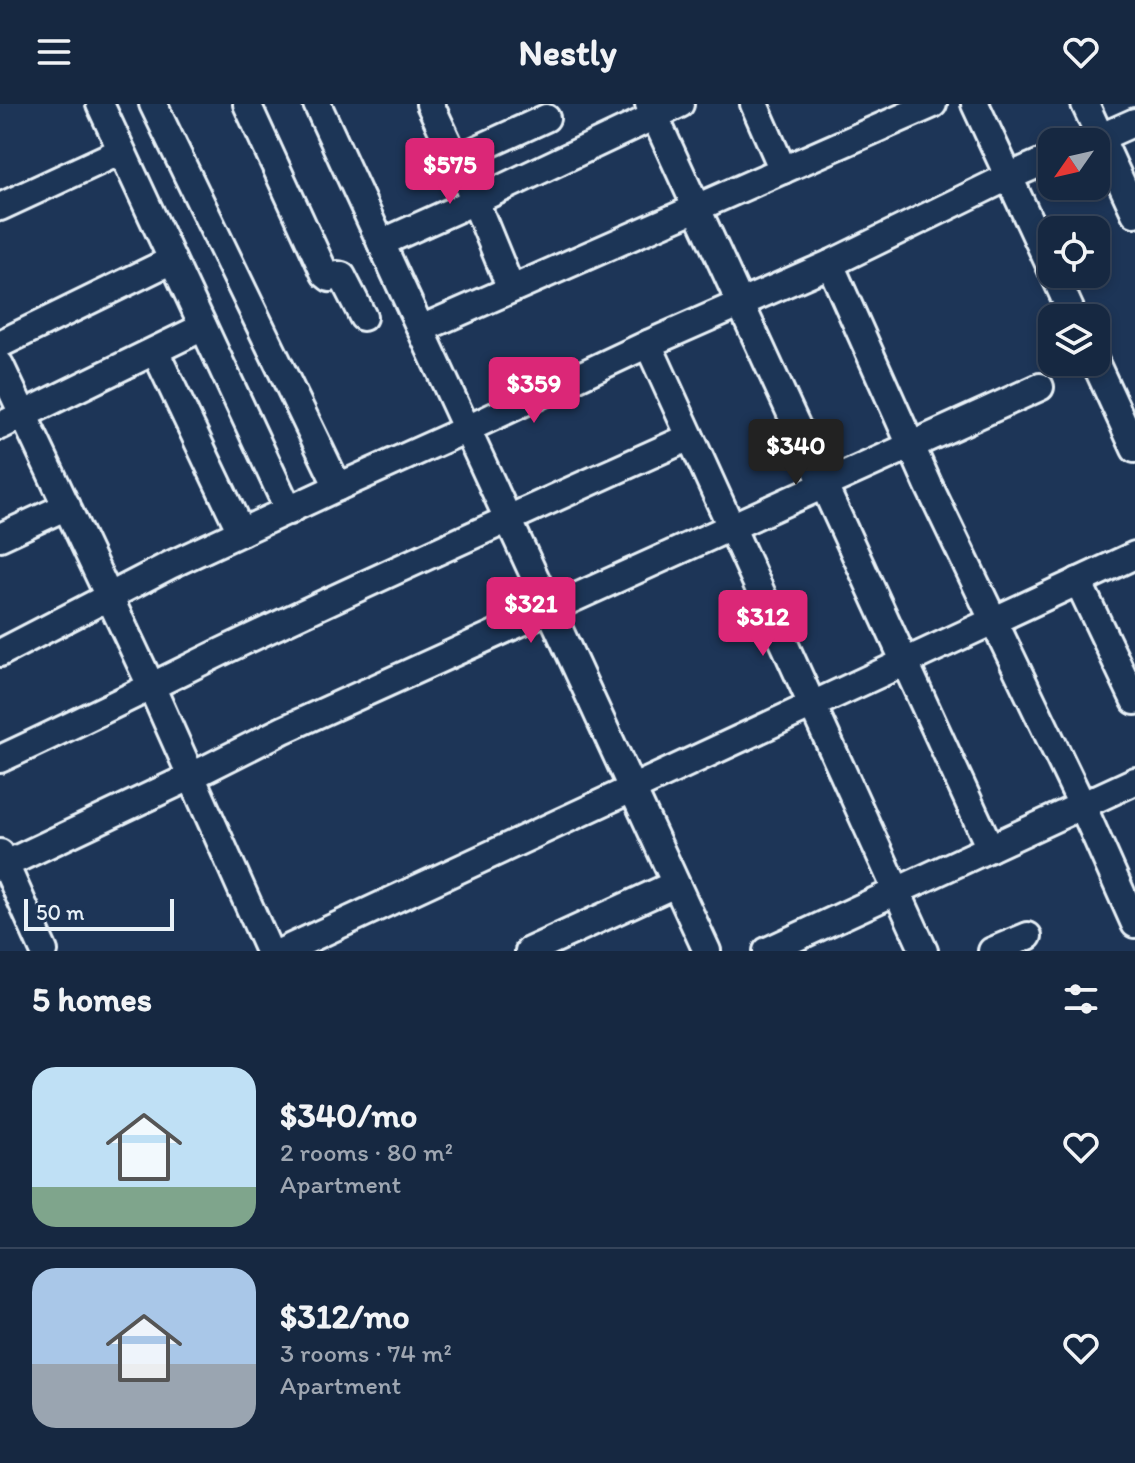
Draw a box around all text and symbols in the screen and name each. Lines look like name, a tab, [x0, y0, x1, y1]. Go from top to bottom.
icon: menu	[32, 30, 76, 74]
icon: heart	[1059, 30, 1103, 74]
text: Nestly	[518, 31, 617, 74]
north arrow	[1038, 128, 1110, 200]
map controls	[1038, 128, 1110, 376]
pin: $575	[403, 138, 497, 206]
text: $575	[423, 148, 477, 180]
button: locate	[1038, 216, 1110, 288]
button: layers	[1038, 304, 1110, 376]
pin: $359	[487, 357, 581, 425]
text: $359	[507, 367, 561, 399]
pin: $340	[749, 419, 843, 487]
text: $340	[767, 429, 826, 461]
pin: $321	[484, 577, 578, 645]
text: $321	[504, 587, 558, 619]
pin: $312	[716, 590, 810, 658]
text: $312	[736, 600, 790, 632]
scale bar	[24, 895, 174, 931]
text: 50 m	[36, 899, 85, 926]
icon: filters	[1059, 977, 1103, 1021]
text: 5 homes	[32, 979, 152, 1020]
text: $340/mo	[280, 1095, 417, 1136]
icon: home	[96, 1099, 192, 1195]
icon: heart	[1059, 1125, 1103, 1169]
text: 2 rooms · 80 m²	[280, 1136, 453, 1168]
text: Apartment	[280, 1168, 401, 1200]
text: $312/mo	[280, 1296, 410, 1337]
icon: home	[96, 1300, 192, 1396]
icon: heart	[1059, 1326, 1103, 1370]
text: 3 rooms · 74 m²	[280, 1337, 452, 1369]
text: Apartment	[280, 1369, 401, 1401]

